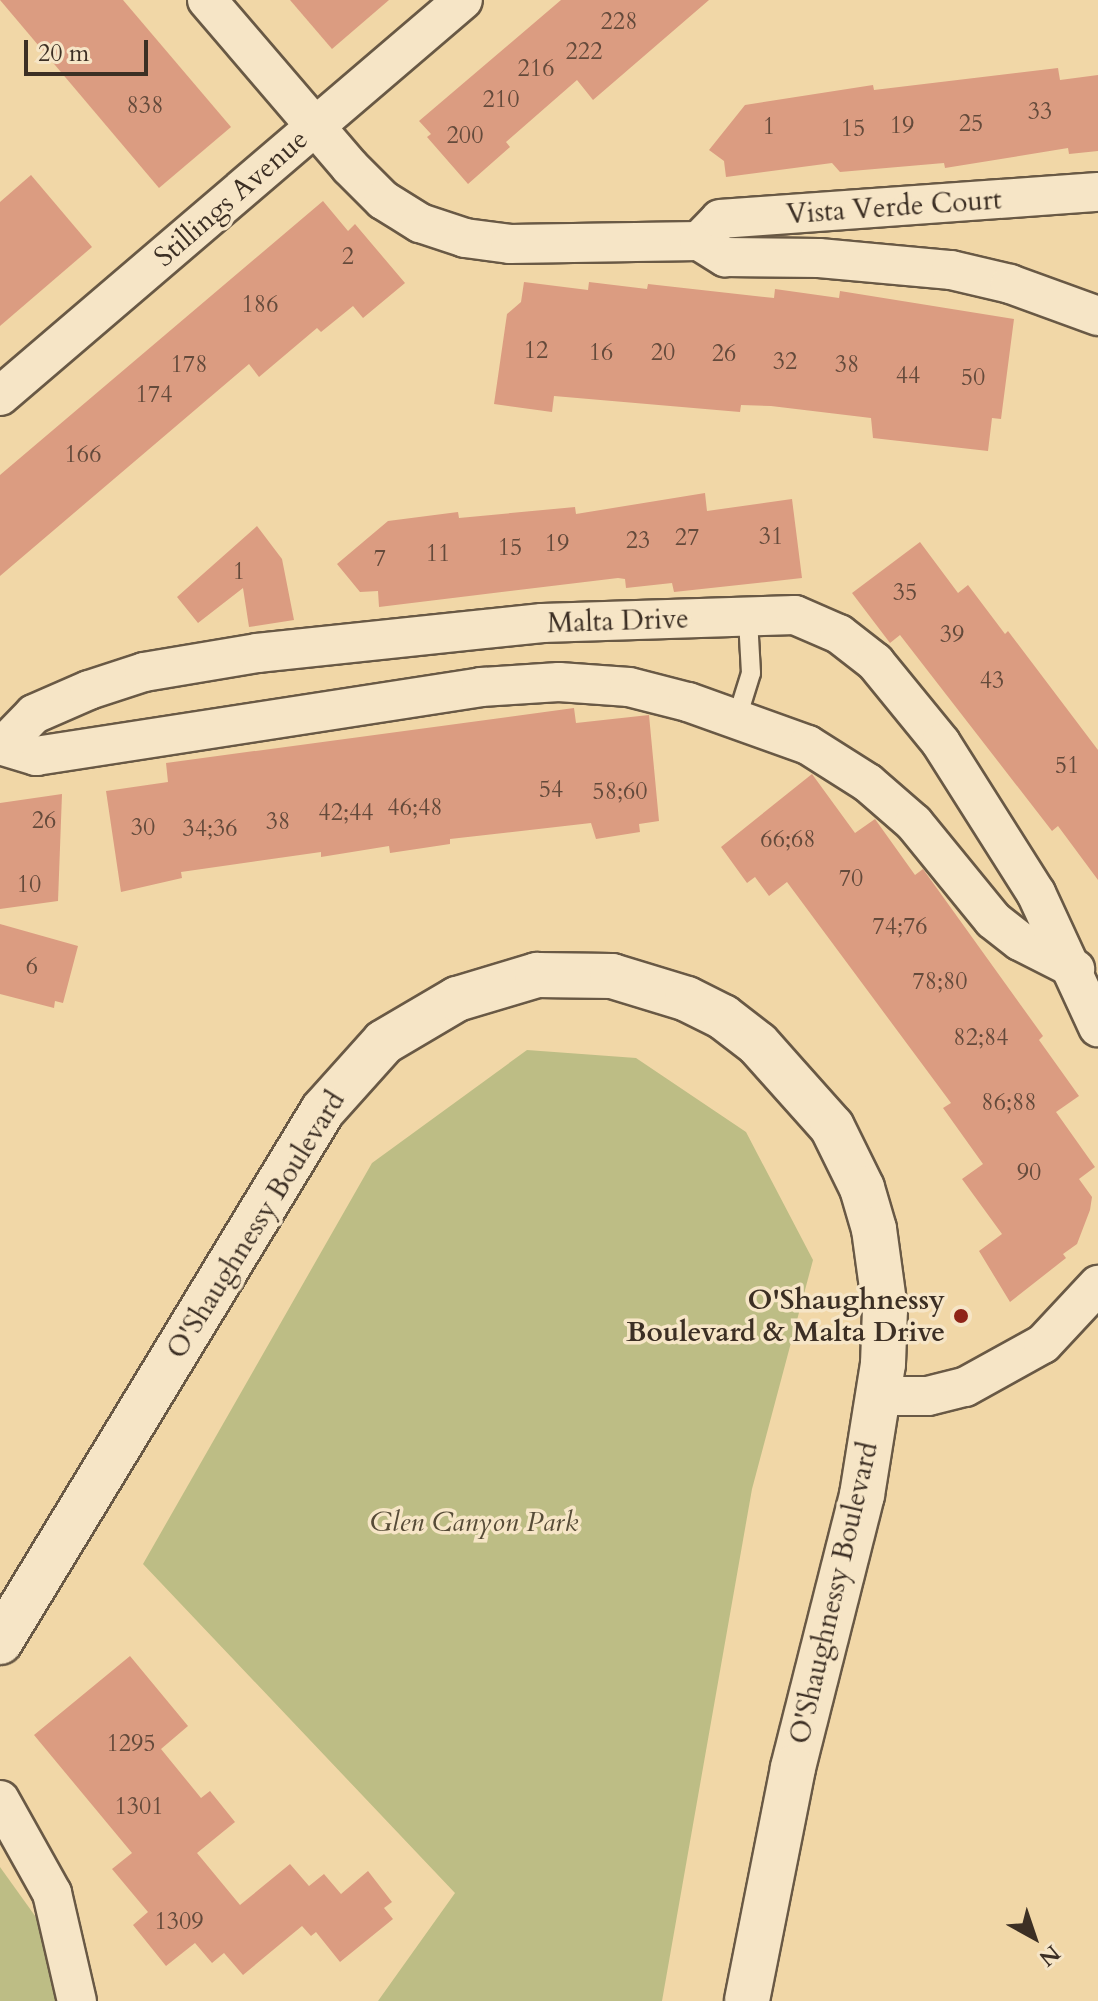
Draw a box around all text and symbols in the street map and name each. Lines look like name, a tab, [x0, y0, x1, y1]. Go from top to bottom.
house number: 228	[601, 8, 637, 36]
scale bar	[28, 24, 152, 74]
text: 20 m	[38, 37, 89, 70]
house number: 222	[566, 38, 602, 66]
house number: 216	[518, 55, 554, 83]
house number: 210	[483, 86, 519, 114]
house number: 838	[127, 92, 163, 120]
house number: 33	[1028, 98, 1052, 126]
house number: 25	[959, 110, 983, 138]
house number: 19	[890, 112, 914, 140]
house number: 1	[763, 113, 775, 141]
house number: 15	[841, 115, 865, 143]
street label: Stillings Avenue	[147, 122, 315, 274]
house number: 200	[447, 122, 483, 150]
street label: Vista Verde Court	[785, 183, 1003, 231]
house number: 2	[342, 243, 354, 271]
house number: 186	[242, 291, 278, 319]
house number: 12	[524, 337, 548, 365]
house number: 16	[589, 339, 613, 367]
house number: 20	[651, 339, 675, 367]
house number: 26	[712, 340, 736, 368]
house number: 32	[773, 348, 797, 376]
house number: 178	[171, 351, 207, 379]
house number: 38	[835, 351, 859, 379]
house number: 44	[896, 362, 920, 390]
house number: 50	[961, 364, 985, 392]
house number: 174	[136, 381, 172, 409]
house number: 166	[65, 441, 101, 469]
house number: 31	[759, 523, 783, 551]
house number: 27	[675, 524, 699, 552]
house number: 23	[626, 527, 650, 555]
house number: 19	[545, 530, 569, 558]
house number: 15	[498, 534, 522, 562]
house number: 11	[426, 540, 450, 568]
house number: 7	[374, 545, 386, 573]
house number: 1	[233, 558, 245, 586]
house number: 35	[893, 579, 917, 607]
street label: Malta Drive	[547, 602, 689, 640]
house number: 39	[940, 621, 964, 649]
house number: 43	[980, 667, 1004, 695]
house number: 51	[1055, 752, 1079, 780]
house number: 54	[539, 776, 563, 804]
house number: 58;60	[592, 778, 648, 806]
house number: 46;48	[387, 794, 443, 822]
house number: 42;44	[318, 799, 374, 827]
house number: 26	[32, 807, 56, 835]
house number: 38	[266, 808, 290, 836]
house number: 30	[131, 814, 155, 842]
house number: 34;36	[182, 815, 238, 843]
house number: 66;68	[760, 826, 816, 854]
house number: 70	[839, 865, 863, 893]
house number: 10	[17, 871, 41, 899]
house number: 74;76	[872, 913, 928, 941]
house number: 6	[26, 953, 38, 981]
house number: 78;80	[912, 968, 968, 996]
house number: 82;84	[953, 1024, 1009, 1052]
street label: O'Shaughnessy Boulevard	[160, 1085, 352, 1365]
house number: 86;88	[981, 1089, 1037, 1117]
house number: 90	[1017, 1159, 1041, 1187]
place label: O'Shaughnessy Boulevard & Malta Drive	[626, 1283, 945, 1349]
marker: O'Shaughnessy Boulevard & Malta Drive	[952, 1307, 970, 1325]
street label: O'Shaughnessy Boulevard	[783, 1439, 885, 1747]
park label: Glen Canyon Park	[370, 1505, 578, 1539]
house number: 1295	[106, 1730, 156, 1758]
house number: 1301	[114, 1793, 164, 1821]
north arrow	[994, 1897, 1074, 1977]
house number: 1309	[154, 1908, 204, 1936]
text: N	[1032, 1938, 1066, 1973]

